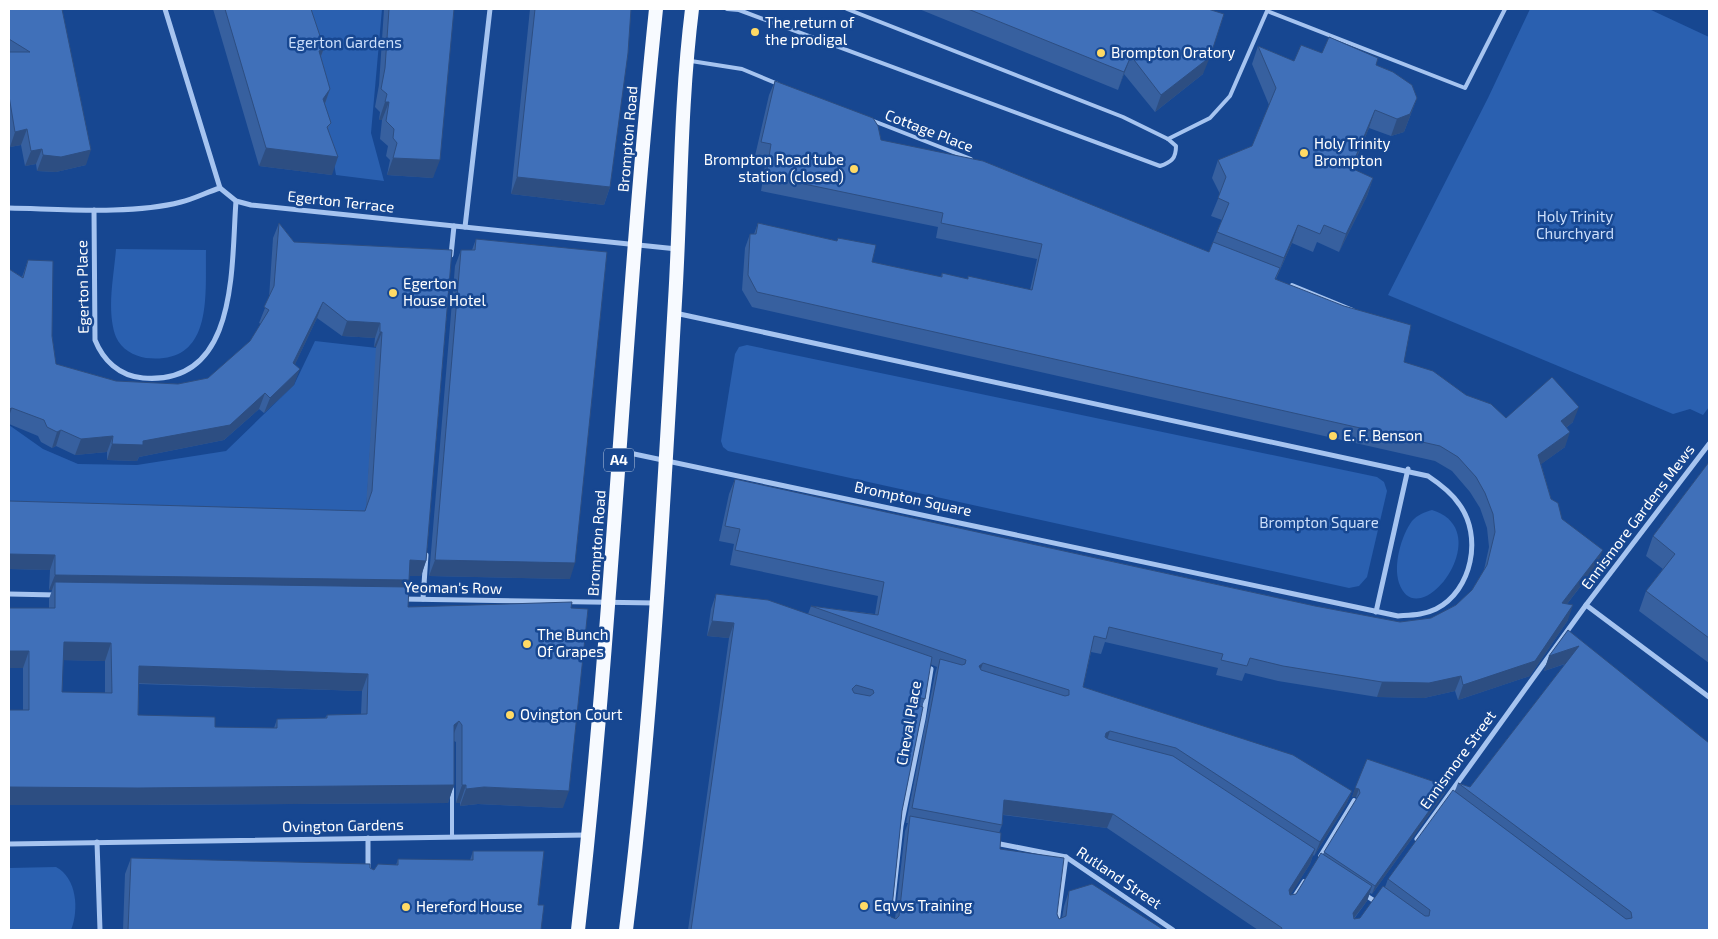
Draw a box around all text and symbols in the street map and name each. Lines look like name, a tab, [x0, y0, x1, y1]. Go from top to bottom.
place label: The return of the prodigal	[765, 13, 855, 48]
marker: The return of the prodigal	[749, 26, 761, 38]
park label: Egerton Gardens	[288, 33, 402, 51]
place label: Brompton Oratory	[1111, 43, 1235, 61]
marker: Brompton Oratory	[1095, 47, 1107, 59]
street label: Brompton Road	[613, 85, 641, 193]
street label: Cottage Place	[883, 105, 976, 155]
place label: Holy Trinity Brompton	[1314, 134, 1390, 169]
marker: Holy Trinity Brompton	[1298, 147, 1310, 159]
place label: Brompton Road tube station (closed)	[704, 150, 844, 185]
marker: Brompton Road tube station (closed)	[848, 163, 860, 175]
street label: Egerton Terrace	[287, 186, 395, 216]
park label: Holy Trinity Churchyard	[1536, 207, 1614, 242]
street label: Egerton Place	[72, 240, 92, 334]
place label: Egerton House Hotel	[403, 274, 486, 309]
marker: Egerton House Hotel	[387, 287, 399, 299]
place label: E. F. Benson	[1343, 426, 1423, 444]
marker: E. F. Benson	[1327, 430, 1339, 442]
street label: Ennismore Gardens Mews	[1577, 440, 1698, 593]
road number: A4	[604, 448, 634, 472]
street label: Brompton Square	[853, 477, 973, 519]
street label: Brompton Road	[583, 489, 609, 597]
park label: Brompton Square	[1259, 513, 1379, 531]
street label: Yeoman's Row	[404, 577, 502, 597]
place label: The Bunch Of Grapes	[537, 625, 608, 660]
marker: The Bunch Of Grapes	[521, 638, 533, 650]
street label: Cheval Place	[892, 679, 924, 767]
place label: Ovington Court	[520, 705, 623, 723]
street label: Ennismore Street	[1415, 706, 1499, 812]
marker: Ovington Court	[504, 709, 516, 721]
street label: Ovington Gardens	[282, 815, 404, 835]
street label: Rutland Street	[1074, 842, 1166, 912]
place label: Eqvvs Training	[874, 896, 973, 914]
place label: Hereford House	[416, 897, 523, 915]
marker: Eqvvs Training	[858, 900, 870, 912]
marker: Hereford House	[400, 901, 412, 913]

